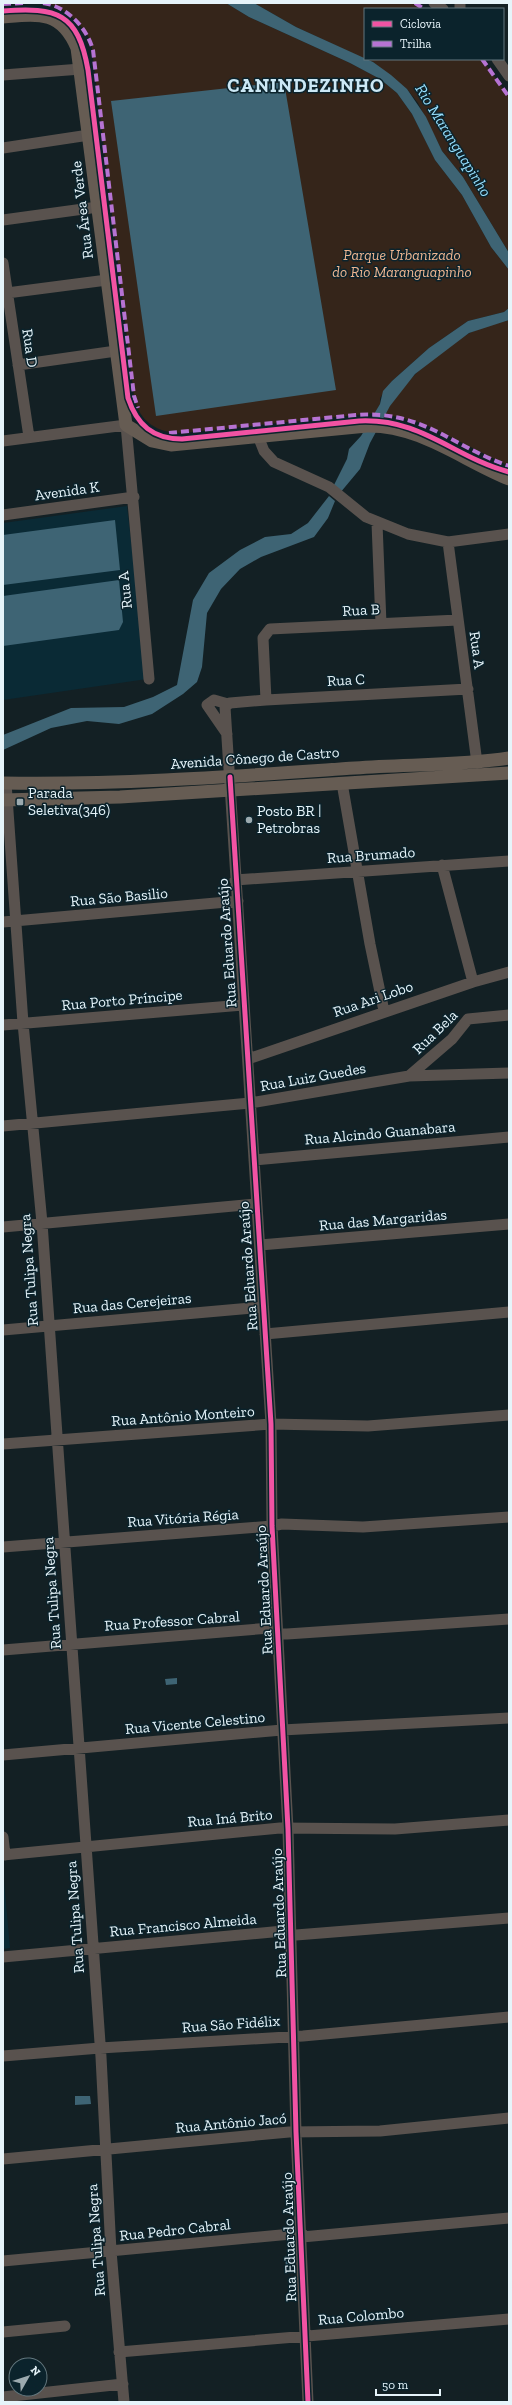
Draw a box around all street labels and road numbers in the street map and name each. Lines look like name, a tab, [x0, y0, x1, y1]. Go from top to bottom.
street label: Rua Área Verde	[67, 160, 97, 260]
street label: Rua D	[18, 327, 42, 369]
street label: Avenida K	[34, 478, 101, 504]
street label: Rua A	[114, 570, 136, 610]
street label: Rua B	[342, 600, 380, 620]
street label: Rua A	[465, 630, 489, 670]
street label: Rua C	[327, 670, 365, 690]
street label: Avenida Cônego de Castro	[170, 743, 340, 773]
street label: Rua Brumado	[326, 843, 416, 867]
street label: Rua Eduardo Araújo	[213, 878, 240, 1008]
street label: Rua São Basilio	[70, 884, 169, 910]
street label: Rua Ari Lobo	[331, 977, 415, 1021]
street label: Rua Porto Príncipe	[61, 986, 183, 1014]
street label: Rua Bela	[409, 1006, 461, 1058]
street label: Rua Luiz Guedes	[259, 1059, 367, 1095]
street label: Rua Alcindo Guanabara	[304, 1117, 456, 1149]
street label: Rua Eduardo Araújo	[234, 1201, 261, 1331]
street label: Rua das Margaridas	[318, 1205, 448, 1235]
street label: Rua Tulipa Negra	[16, 1213, 42, 1327]
street label: Rua das Cerejeiras	[72, 1289, 192, 1317]
street label: Rua Antônio Monteiro	[111, 1402, 255, 1430]
street label: Rua Vitória Régia	[127, 1505, 239, 1531]
street label: Rua Eduardo Araújo	[252, 1525, 276, 1655]
street label: Rua Tulipa Negra	[39, 1536, 65, 1650]
street label: Rua Professor Cabral	[104, 1607, 240, 1635]
street label: Rua Vicente Celestino	[124, 1708, 266, 1738]
street label: Rua Iná Brito	[187, 1805, 274, 1831]
street label: Rua Eduardo Araújo	[268, 1848, 290, 1978]
street label: Rua Tulipa Negra	[62, 1860, 88, 1974]
street label: Rua Francisco Almeida	[109, 1910, 257, 1940]
street label: Rua São Fidélix	[181, 2012, 281, 2036]
street label: Rua Antônio Jacó	[175, 2109, 288, 2137]
street label: Rua Eduardo Araújo	[278, 2172, 300, 2302]
street label: Rua Tulipa Negra	[83, 2183, 109, 2297]
street label: Rua Pedro Cabral	[118, 2215, 232, 2245]
street label: Rua Colombo	[317, 2303, 405, 2329]

